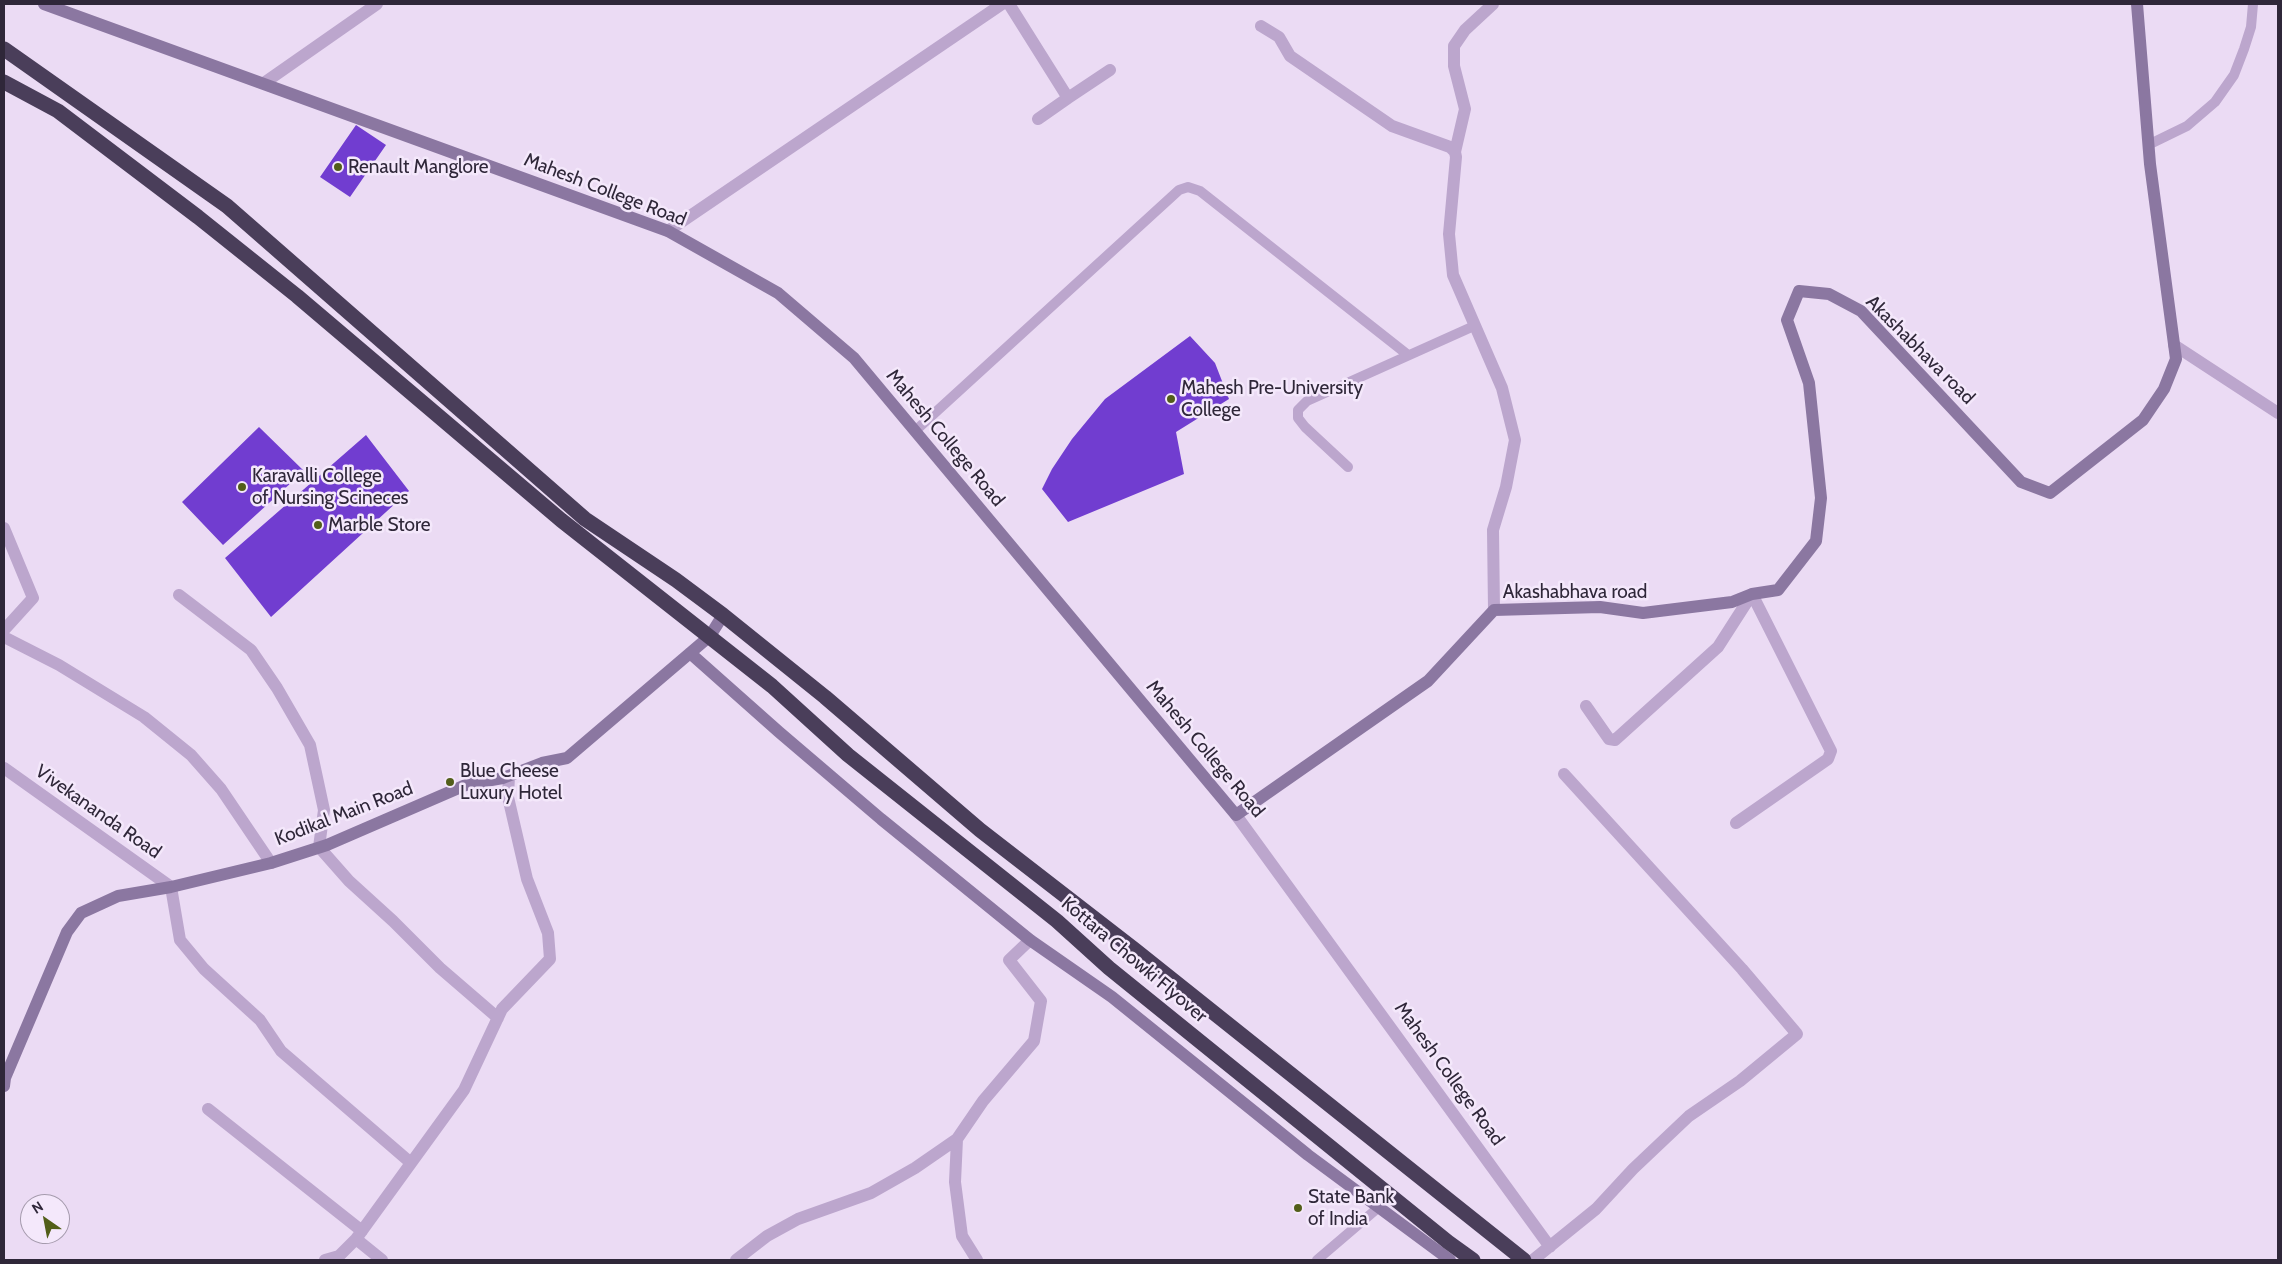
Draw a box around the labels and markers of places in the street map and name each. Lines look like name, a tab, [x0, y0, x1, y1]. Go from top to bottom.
place label: Renault Manglore	[348, 156, 488, 178]
marker: Renault Manglore	[332, 161, 344, 173]
place label: Mahesh Pre-University College	[1181, 377, 1363, 421]
marker: Mahesh Pre-University College	[1165, 393, 1177, 405]
place label: Karavalli College of Nursing Scineces	[252, 465, 408, 509]
marker: Karavalli College of Nursing Scineces	[236, 481, 248, 493]
place label: Marble Store	[328, 514, 430, 536]
marker: Marble Store	[312, 519, 324, 531]
place label: Blue Cheese Luxury Hotel	[460, 760, 562, 804]
marker: Blue Cheese Luxury Hotel	[444, 776, 456, 788]
place label: State Bank of India	[1308, 1186, 1394, 1230]
marker: State Bank of India	[1292, 1202, 1304, 1214]

